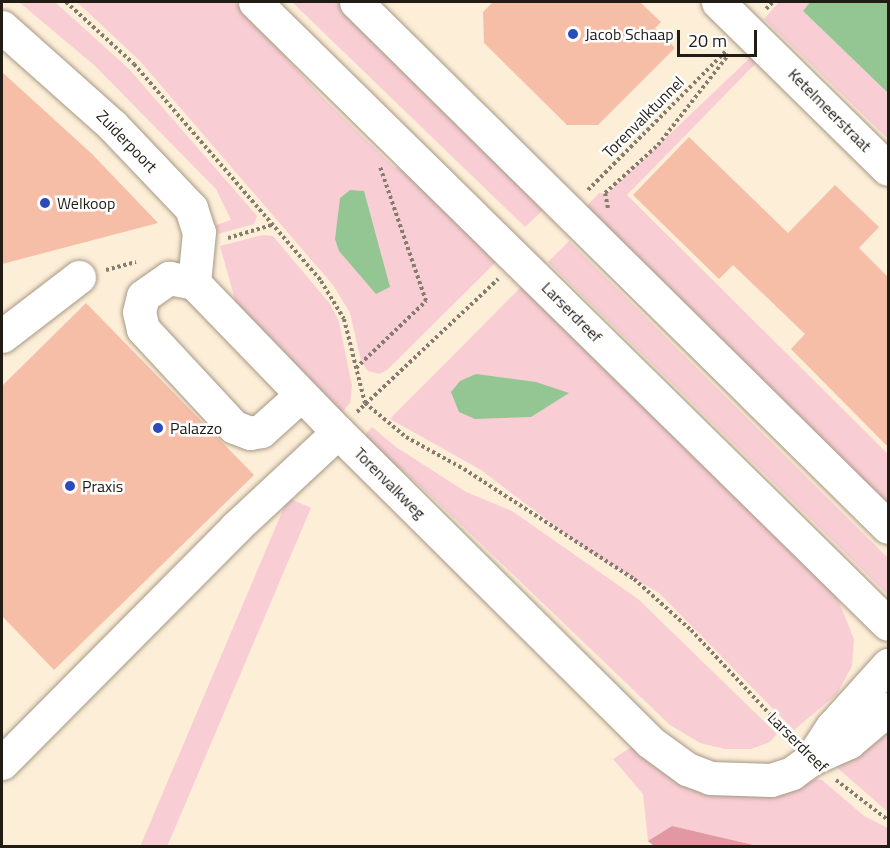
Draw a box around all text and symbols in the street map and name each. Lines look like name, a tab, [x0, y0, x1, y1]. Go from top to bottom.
scale bar	[680, 18, 760, 56]
place label: Jacob Schaap	[585, 24, 674, 44]
marker: Jacob Schaap	[566, 27, 580, 41]
text: 20 m	[688, 27, 727, 54]
street label: Ketelmeerstraat	[784, 64, 876, 156]
street label: Torenvalktunnel	[598, 72, 688, 162]
street label: Zuiderpoort	[93, 106, 161, 176]
place label: Welkoop	[57, 193, 115, 213]
marker: Welkoop	[38, 196, 52, 210]
street label: Larserdreef	[538, 278, 606, 346]
place label: Palazzo	[170, 418, 222, 438]
marker: Palazzo	[151, 421, 165, 435]
street label: Torenvalkweg	[350, 443, 430, 523]
place label: Praxis	[82, 476, 123, 496]
marker: Praxis	[63, 479, 77, 493]
street label: Larserdreef	[764, 708, 832, 776]

